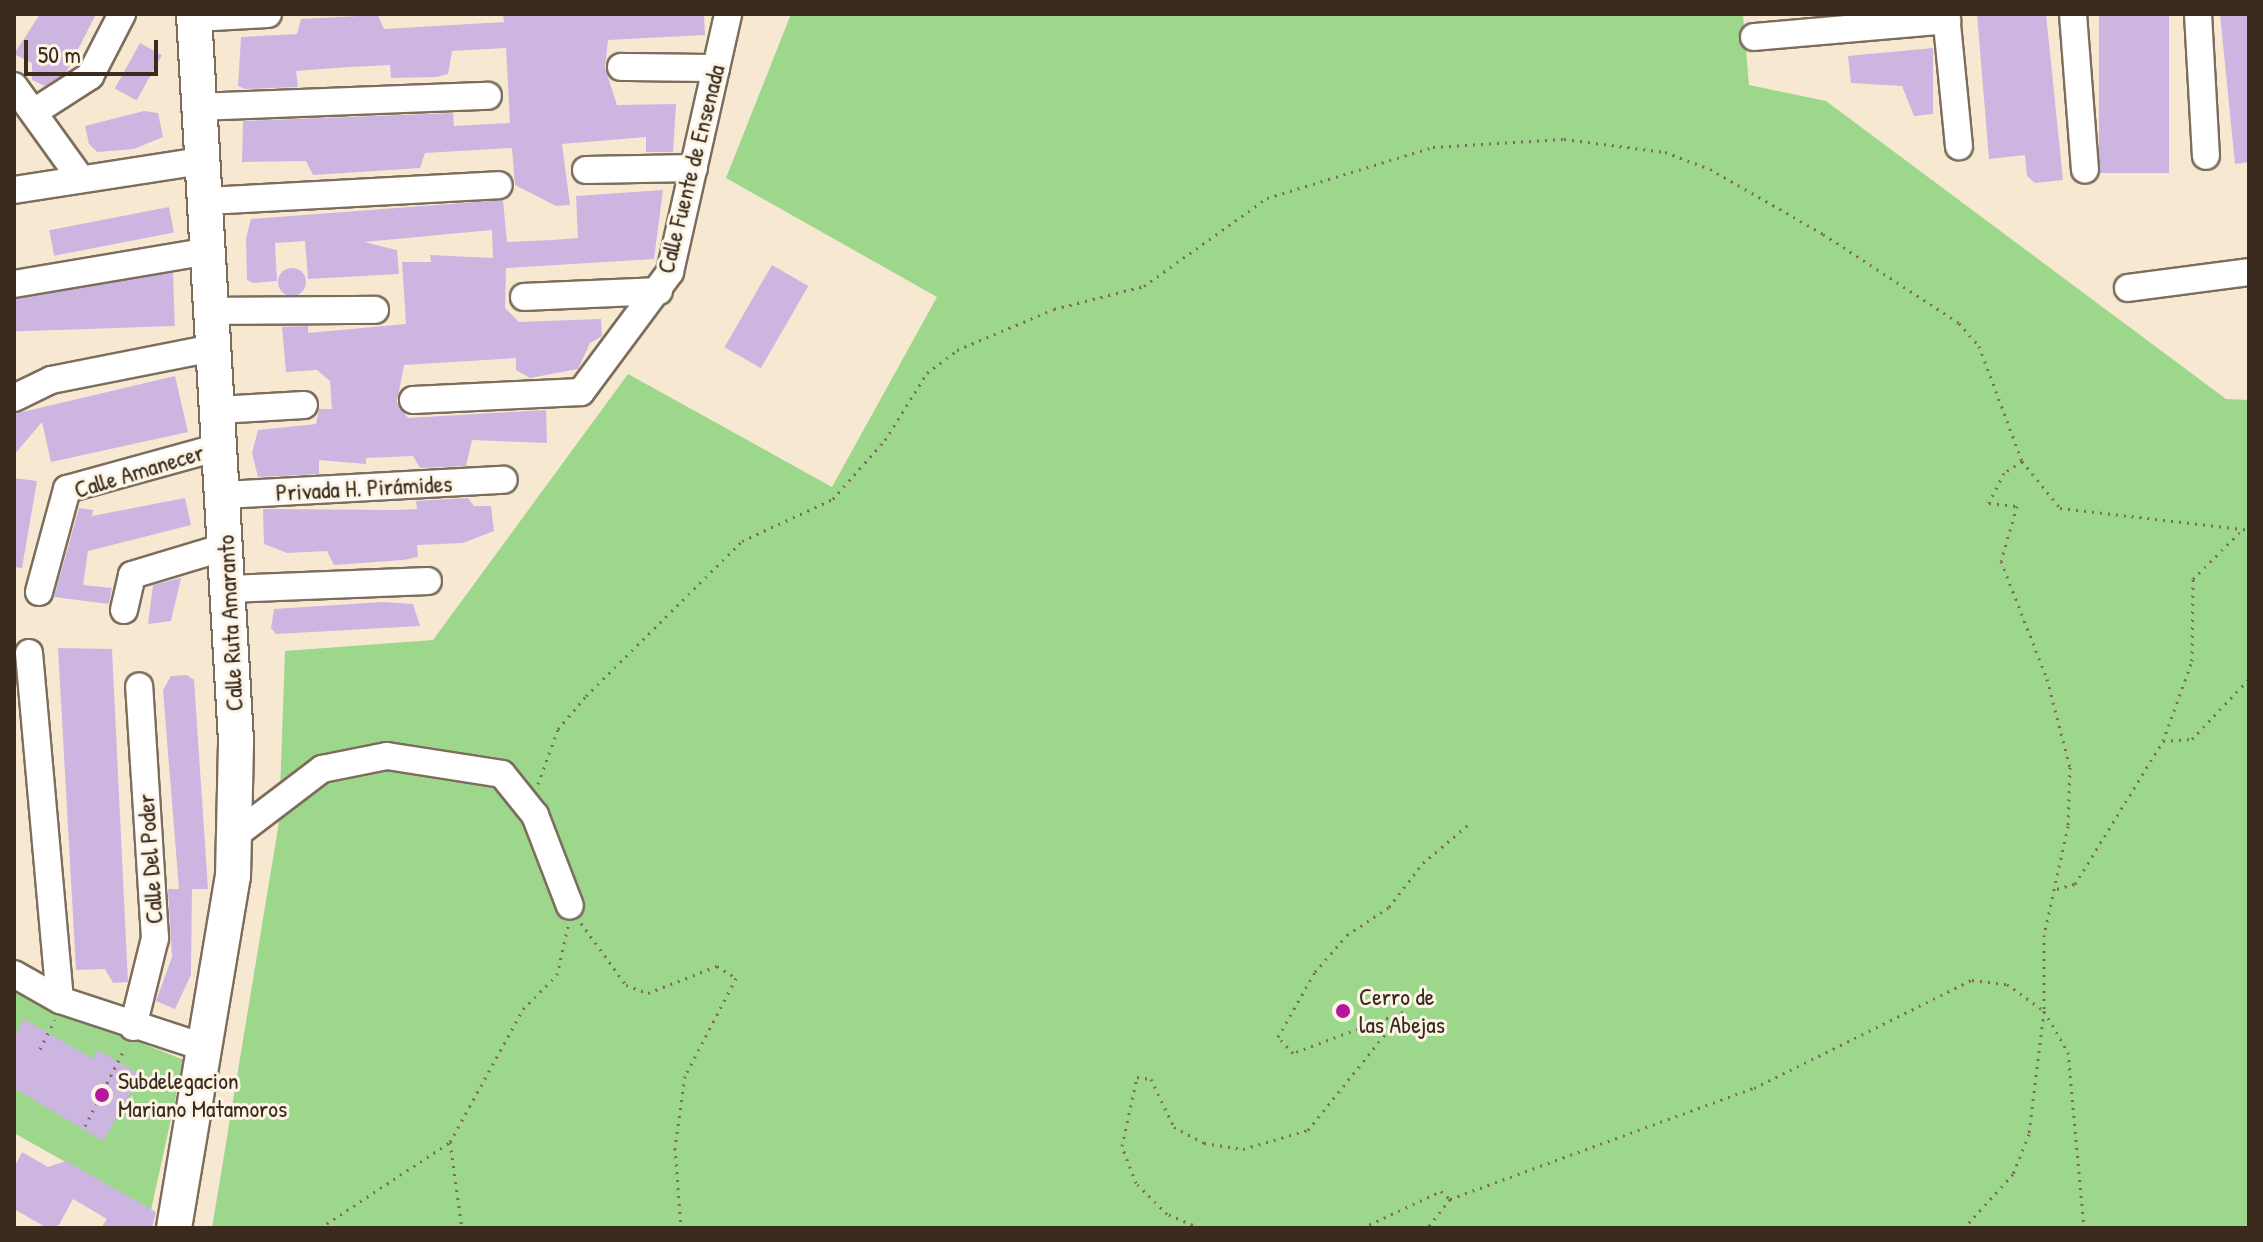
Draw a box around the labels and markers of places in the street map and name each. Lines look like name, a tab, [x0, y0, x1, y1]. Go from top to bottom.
place label: Cerro de las Abejas	[1359, 983, 1445, 1039]
marker: Cerro de las Abejas	[1334, 1002, 1352, 1020]
place label: Subdelegacion Mariano Matamoros	[118, 1067, 287, 1123]
marker: Subdelegacion Mariano Matamoros	[93, 1086, 111, 1104]

